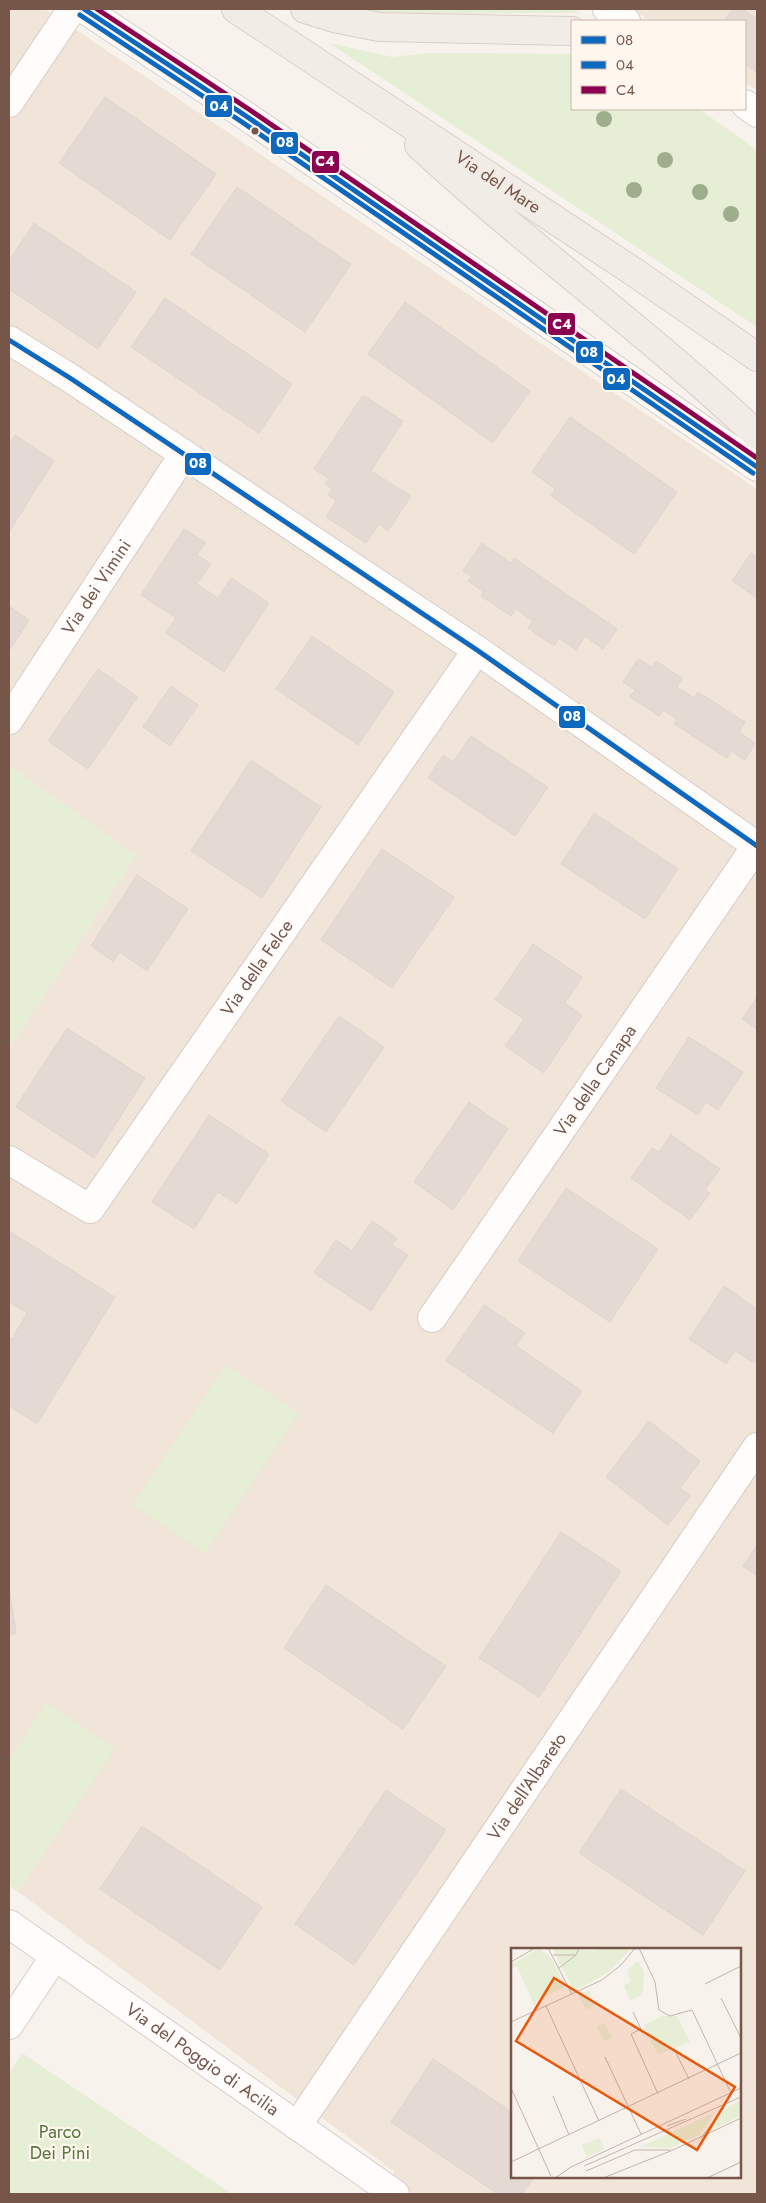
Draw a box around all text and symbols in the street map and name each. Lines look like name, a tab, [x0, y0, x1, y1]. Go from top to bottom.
legend	[571, 20, 746, 110]
text: 08	[616, 29, 633, 51]
text: 04	[616, 54, 634, 76]
text: C4	[616, 79, 635, 101]
line badge: 04	[204, 94, 233, 118]
text: 04	[209, 96, 229, 116]
unlabelled marker	[250, 126, 260, 136]
line badge: 08	[270, 131, 299, 155]
text: 08	[276, 132, 294, 152]
street label: Via del Mare	[450, 144, 546, 220]
line badge: C4	[311, 150, 340, 174]
text: C4	[315, 151, 335, 171]
line badge: C4	[547, 312, 576, 336]
text: C4	[552, 314, 572, 334]
line badge: 08	[575, 340, 604, 364]
text: 08	[580, 342, 598, 362]
line badge: 04	[602, 367, 631, 391]
text: 04	[606, 369, 626, 389]
line badge: 08	[184, 452, 212, 476]
text: 08	[189, 453, 207, 473]
street label: Via dei Vimini	[55, 534, 137, 640]
line badge: 08	[558, 705, 586, 729]
text: 08	[563, 706, 581, 726]
street label: Via della Felce	[214, 914, 300, 1021]
street label: Via della Canapa	[547, 1019, 643, 1142]
street label: Via dell'Albareto	[481, 1727, 573, 1846]
inset map	[511, 1948, 741, 2178]
street label: Via del Poggio di Acilia	[120, 1996, 285, 2122]
park label: Parco Dei Pini	[30, 2119, 90, 2166]

